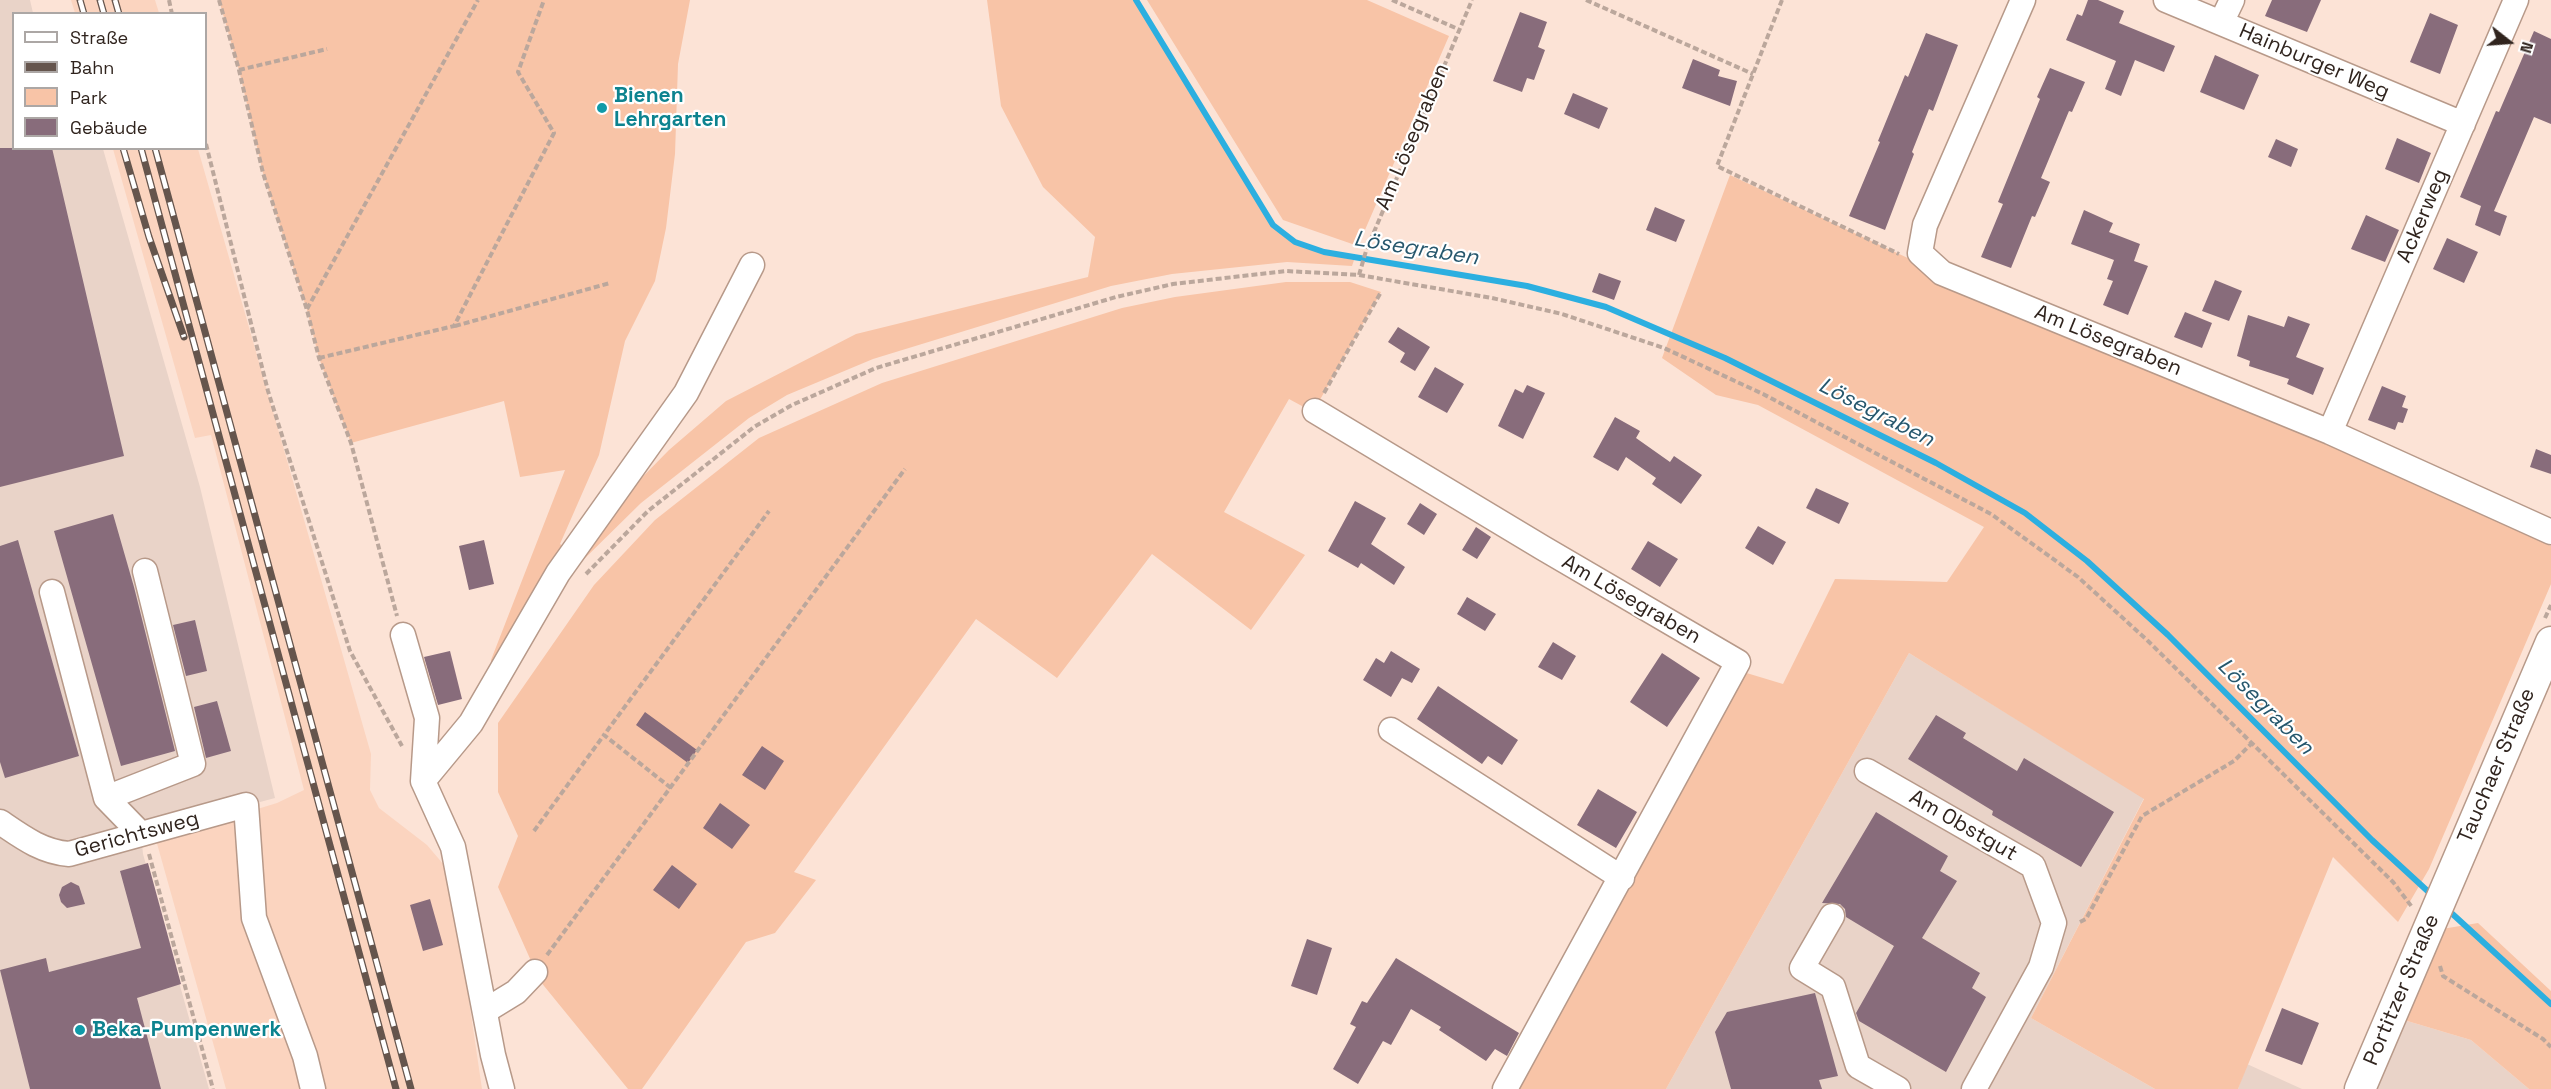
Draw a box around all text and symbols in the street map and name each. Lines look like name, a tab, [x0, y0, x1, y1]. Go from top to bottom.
legend	[12, 12, 207, 150]
north arrow	[2479, 12, 2539, 72]
street label: Hainburger Weg	[2235, 19, 2393, 105]
text: Straße	[70, 26, 128, 49]
text: N	[2515, 39, 2538, 56]
text: Bahn	[70, 56, 114, 79]
street label: Am Lösegraben	[1371, 60, 1455, 214]
place label: Bienen Lehrgarten	[614, 83, 726, 133]
text: Park	[70, 86, 107, 109]
marker: Bienen Lehrgarten	[595, 101, 609, 115]
text: Gebäude	[70, 116, 148, 139]
street label: Ackerweg	[2392, 165, 2454, 267]
water label: Lösegraben	[1352, 226, 1480, 272]
street label: Am Lösegraben	[2031, 300, 2185, 382]
water label: Lösegraben	[1814, 373, 1938, 453]
street label: Am Lösegraben	[1557, 550, 1705, 650]
water label: Lösegraben	[2211, 653, 2319, 761]
street label: Tauchaer Straße	[2453, 685, 2541, 847]
street label: Am Obstgut	[1905, 785, 2021, 867]
street label: Gerichtsweg	[72, 806, 202, 864]
street label: Portitzer Straße	[2359, 911, 2445, 1069]
place label: Beka-Pumpenwerk	[92, 1017, 281, 1043]
marker: Beka-Pumpenwerk	[73, 1023, 87, 1037]

